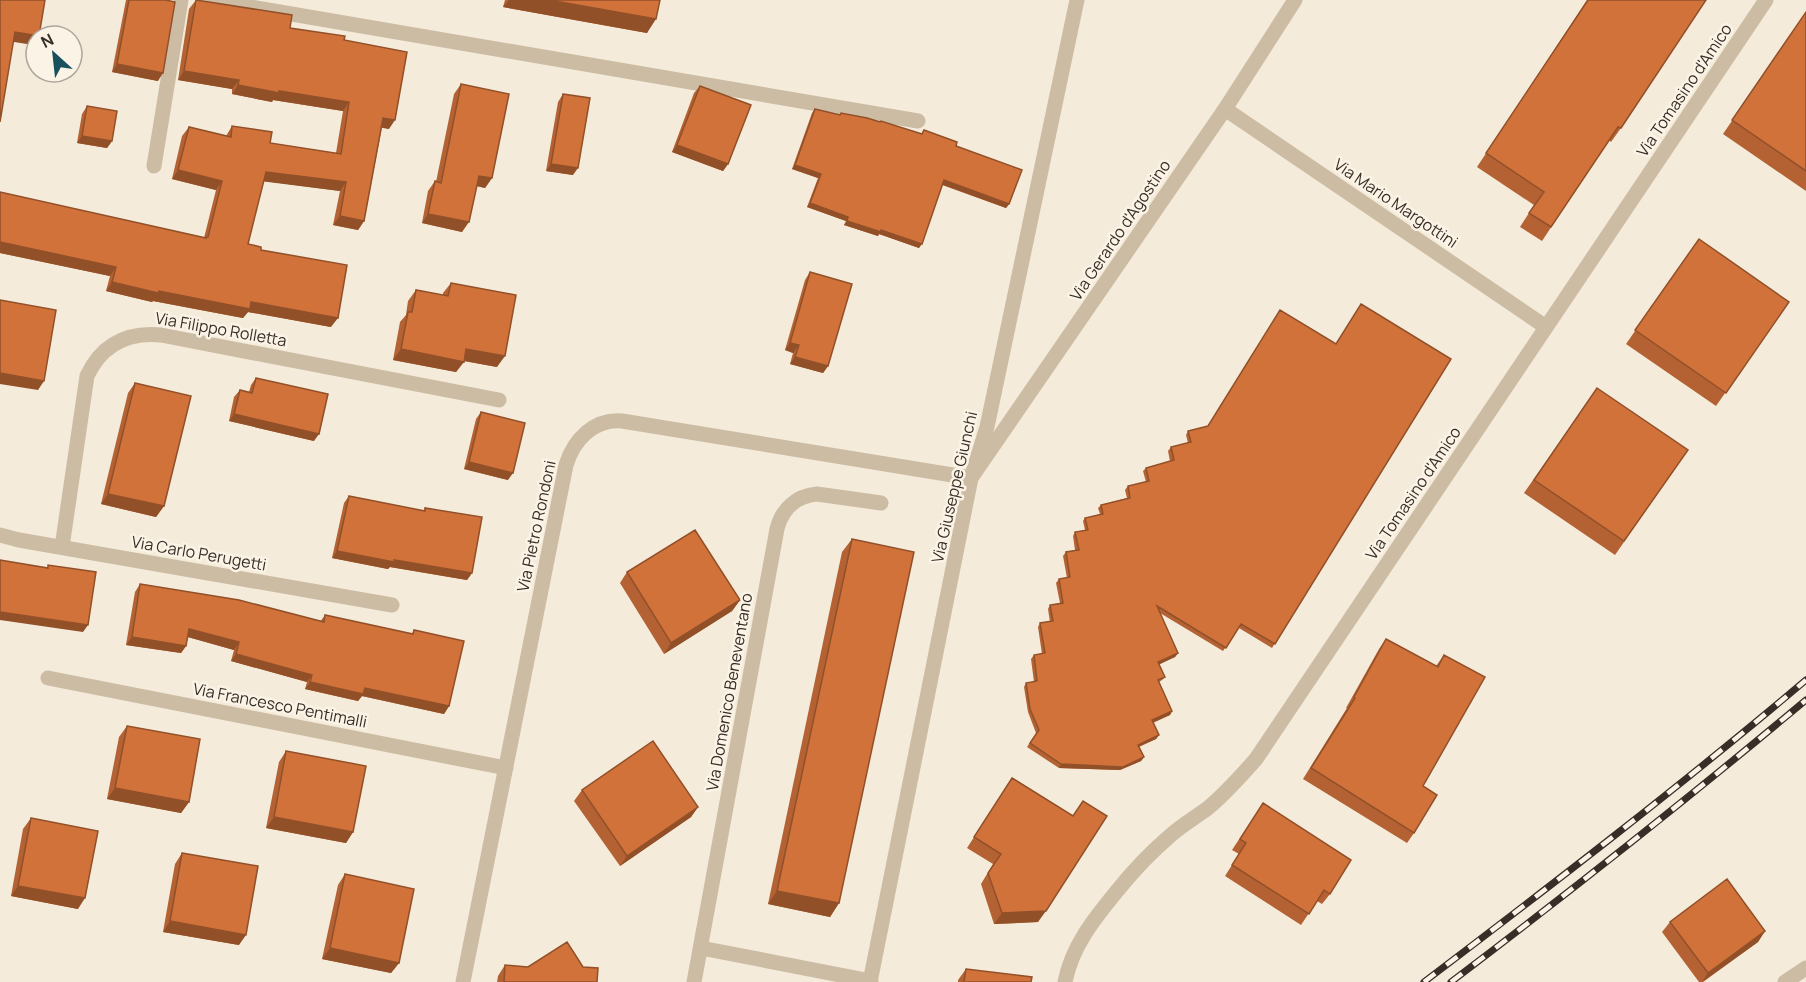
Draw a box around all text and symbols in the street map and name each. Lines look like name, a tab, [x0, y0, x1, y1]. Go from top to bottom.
street label: Via Tomasino d'Amico	[1631, 19, 1737, 161]
north arrow	[24, 24, 84, 84]
text: N	[37, 28, 57, 53]
street label: Via Mario Margottini	[1330, 153, 1462, 253]
street label: Via Gerardo d'Agostino	[1065, 155, 1175, 305]
street label: Via Filippo Rolletta	[154, 307, 288, 351]
street label: Via Giuseppe Giunchi	[926, 409, 982, 565]
street label: Via Tomasino d'Amico	[1360, 422, 1466, 564]
street label: Via Pietro Rondoni	[511, 458, 561, 594]
street label: Via Carlo Perugetti	[130, 530, 268, 576]
street label: Via Domenico Beneventano	[701, 591, 757, 793]
street label: Via Francesco Pentimalli	[191, 677, 369, 733]

